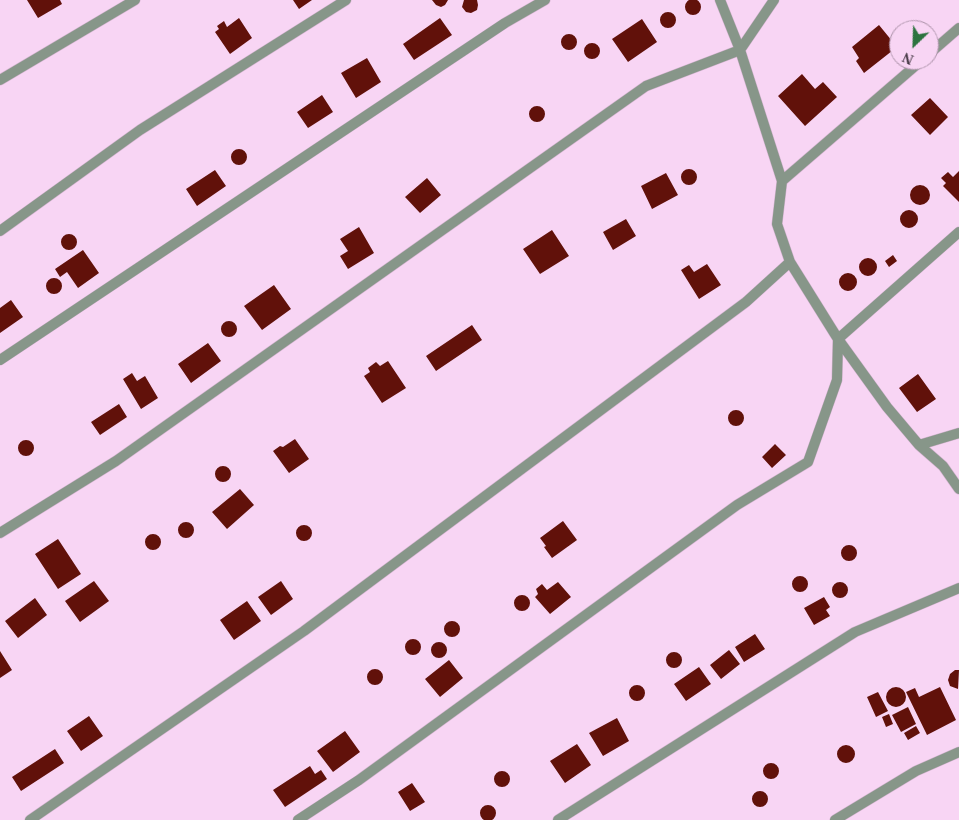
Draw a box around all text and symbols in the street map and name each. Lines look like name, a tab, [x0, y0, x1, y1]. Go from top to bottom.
north arrow	[889, 20, 939, 70]
text: N	[900, 49, 916, 67]

